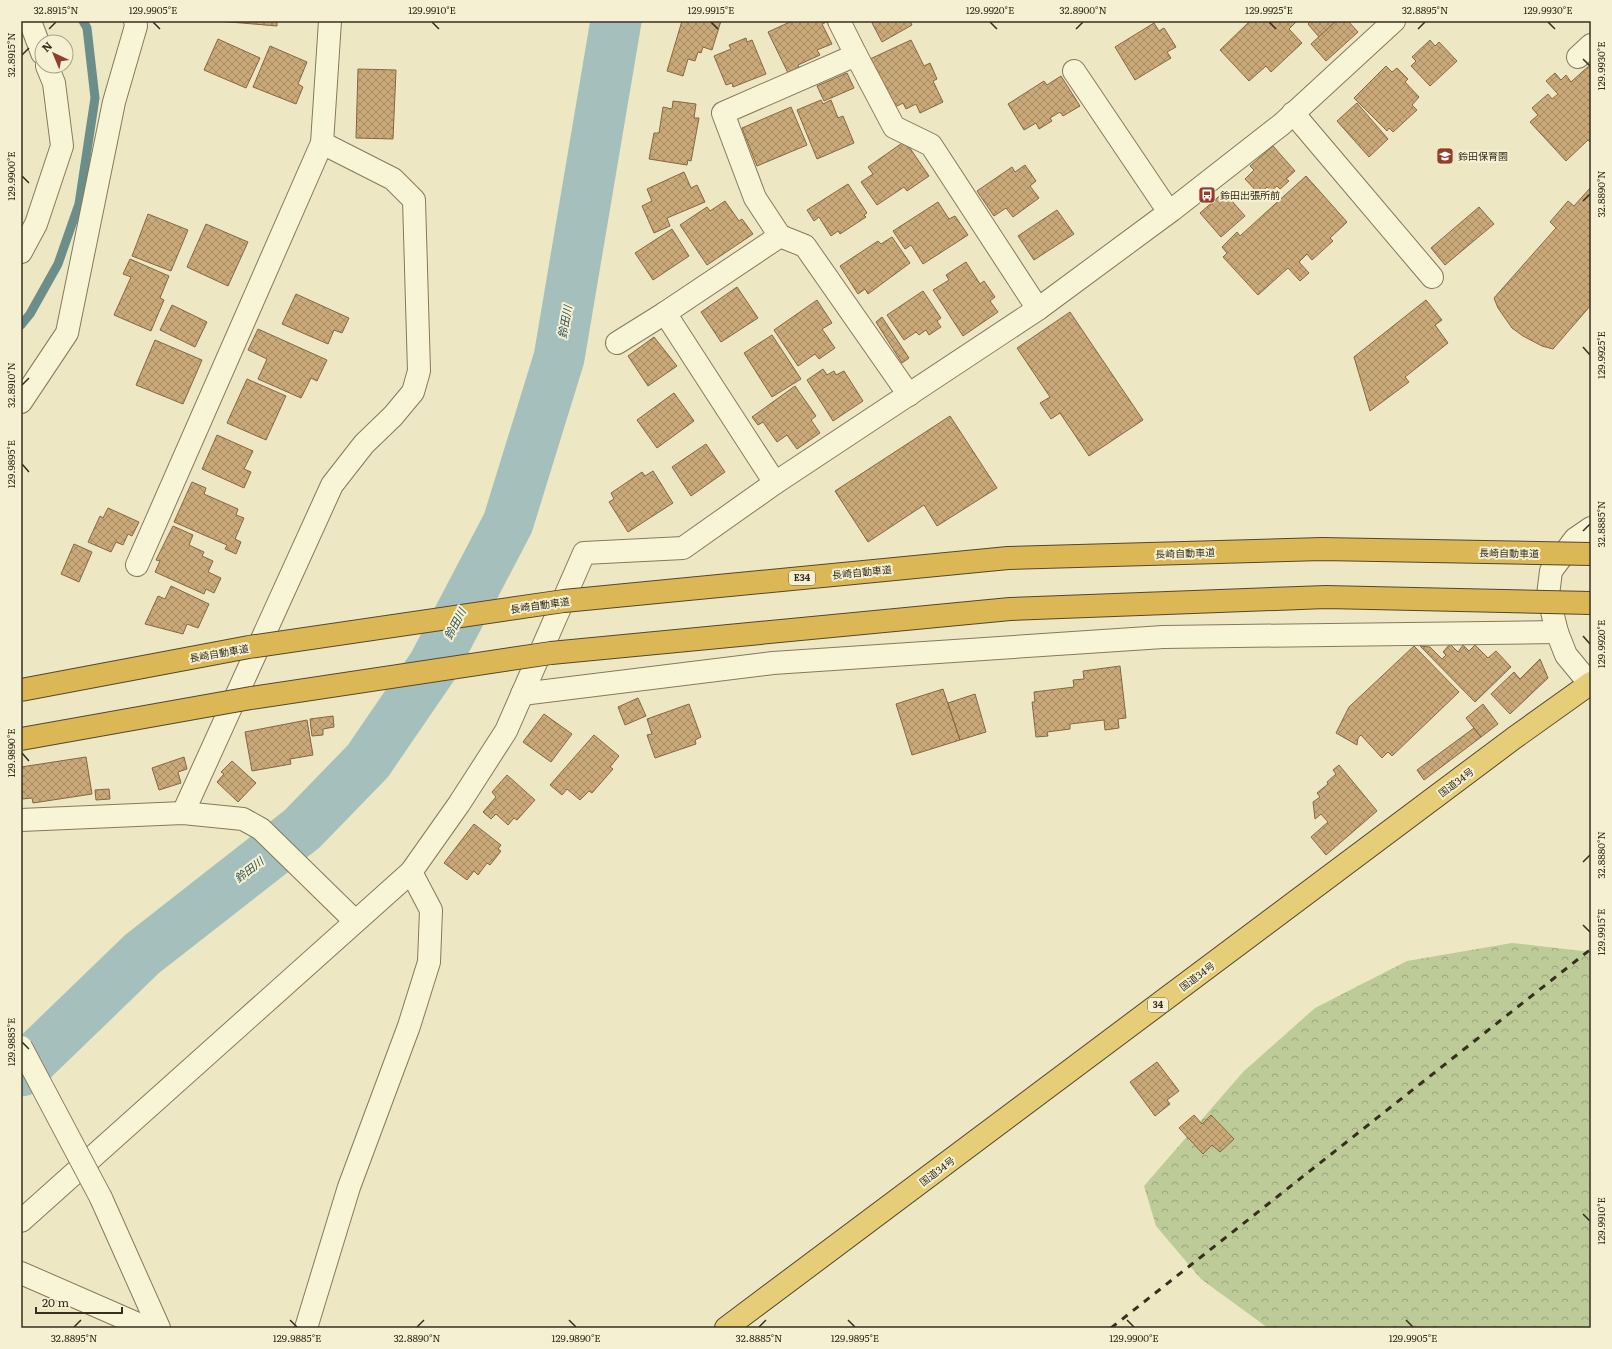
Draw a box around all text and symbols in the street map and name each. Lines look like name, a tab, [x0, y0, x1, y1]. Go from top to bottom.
text: 32.8915°N	[33, 2, 79, 17]
text: 129.9905°E	[129, 2, 177, 17]
text: 129.9910°E	[408, 2, 456, 17]
text: 129.9915°E	[688, 2, 734, 17]
text: 129.9920°E	[966, 2, 1014, 17]
text: 32.8900°N	[1059, 2, 1107, 17]
text: 129.9925°E	[1245, 2, 1293, 17]
text: 32.8895°N	[1402, 2, 1448, 17]
text: 129.9930°E	[1523, 2, 1573, 17]
text: 32.8915°N	[3, 32, 18, 78]
north arrow	[34, 34, 74, 74]
text: N	[37, 37, 55, 55]
text: 129.9930°E	[1593, 41, 1608, 91]
school or university icon: 鈴田保育園	[1435, 146, 1455, 166]
place label: 鈴田保育園	[1458, 148, 1508, 163]
text: 129.9900°E	[3, 151, 18, 201]
text: 32.8890°N	[1593, 170, 1608, 218]
bus stop icon: 鈴田出張所前	[1197, 185, 1217, 205]
place label: 鈴田出張所前	[1220, 187, 1280, 202]
water label: 鈴田川	[553, 303, 575, 339]
text: 129.9925°E	[1593, 331, 1608, 379]
text: 32.8910°N	[3, 362, 18, 408]
text: 129.9895°E	[3, 440, 18, 488]
text: 32.8885°N	[1593, 501, 1608, 547]
street label: 長崎自動車道	[1155, 544, 1215, 561]
street label: 長崎自動車道	[1479, 544, 1539, 561]
street label: 長崎自動車道	[831, 561, 893, 582]
road number: E34	[789, 571, 815, 585]
street label: 長崎自動車道	[509, 593, 571, 616]
water label: 鈴田川	[439, 604, 469, 642]
text: 129.9920°E	[1593, 620, 1608, 668]
street label: 長崎自動車道	[188, 640, 250, 665]
text: 129.9890°E	[3, 728, 18, 778]
street label: 国道34号	[1435, 763, 1477, 800]
text: 32.8880°N	[1593, 831, 1608, 879]
water label: 鈴田川	[230, 852, 267, 886]
text: 129.9915°E	[1593, 909, 1608, 955]
street label: 国道34号	[1176, 957, 1218, 994]
road number: 34	[1148, 998, 1168, 1012]
text: 129.9885°E	[3, 1018, 18, 1066]
street label: 国道34号	[916, 1152, 958, 1189]
text: 129.9910°E	[1593, 1197, 1608, 1245]
scale bar	[36, 1289, 122, 1315]
text: 20 m	[42, 1293, 69, 1311]
text: 32.8895°N	[51, 1330, 97, 1345]
text: 129.9885°E	[273, 1330, 321, 1345]
text: 32.8890°N	[393, 1330, 441, 1345]
text: 129.9890°E	[551, 1330, 601, 1345]
text: 32.8885°N	[736, 1330, 782, 1345]
text: 129.9895°E	[831, 1330, 879, 1345]
text: 129.9900°E	[1109, 1330, 1159, 1345]
text: 129.9905°E	[1389, 1330, 1437, 1345]

